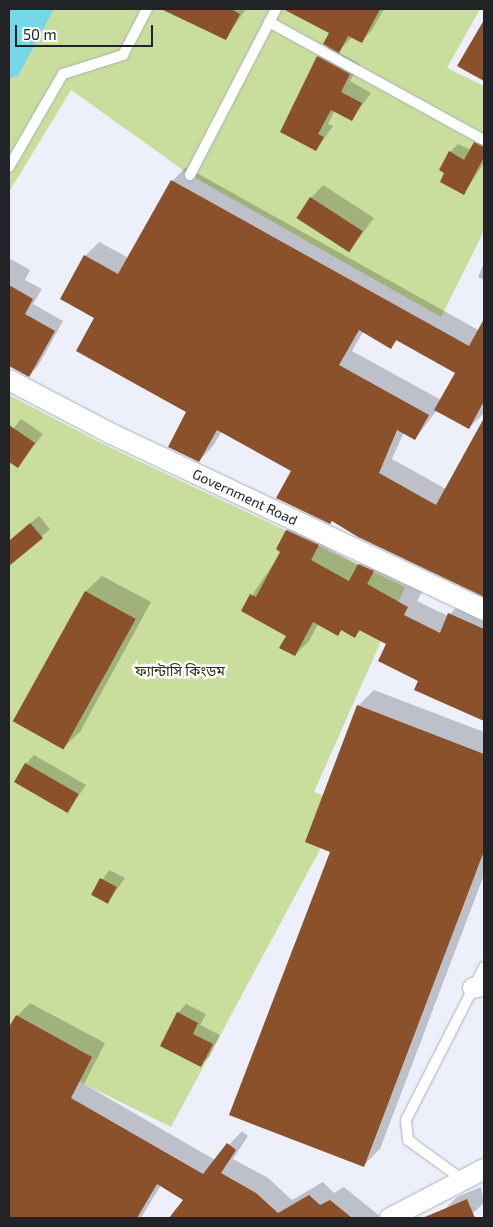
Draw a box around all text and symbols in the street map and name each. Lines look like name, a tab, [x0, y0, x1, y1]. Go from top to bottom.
scale bar	[18, 15, 155, 47]
text: 50 m	[23, 25, 57, 43]
street label: Government Road	[190, 465, 300, 529]
park label: ফ্যান্টাসি কিংডম	[135, 663, 225, 679]

